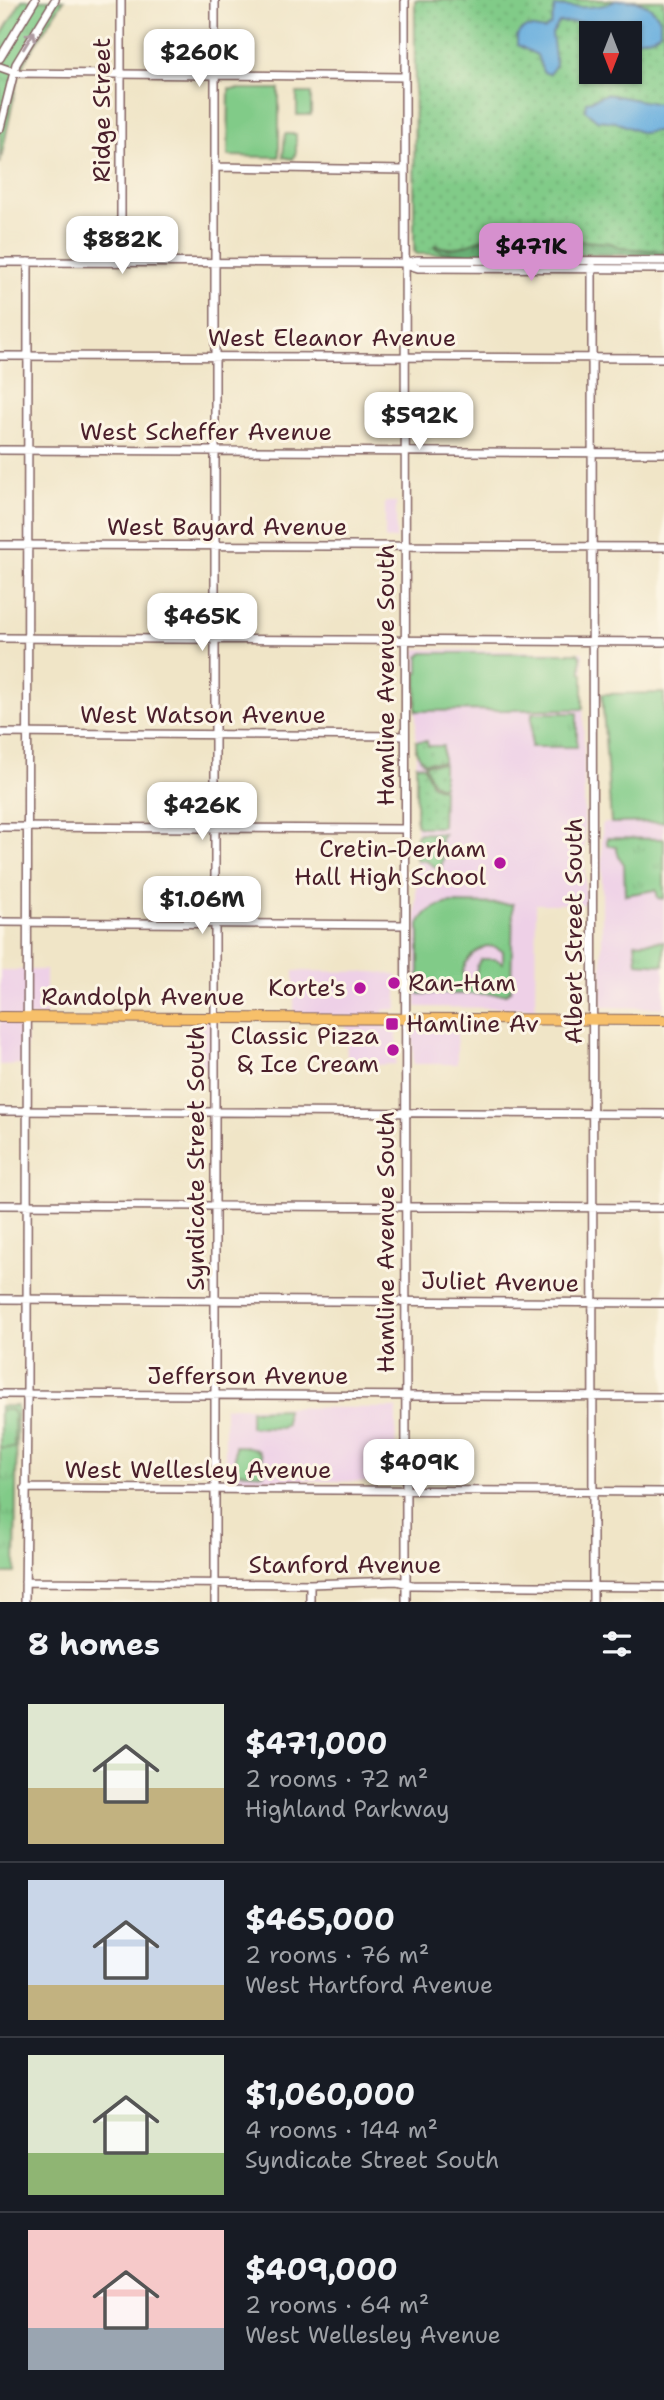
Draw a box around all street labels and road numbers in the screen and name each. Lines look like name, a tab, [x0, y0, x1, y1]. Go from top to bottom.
street label: Ridge Street	[86, 38, 118, 182]
street label: West Eleanor Avenue	[208, 322, 456, 354]
street label: West Scheffer Avenue	[80, 416, 332, 448]
street label: West Bayard Avenue	[107, 511, 347, 543]
street label: Hamline Avenue South	[370, 544, 402, 806]
street label: West Watson Avenue	[80, 699, 326, 731]
street label: Albert Street South	[558, 818, 590, 1044]
street label: Randolph Avenue	[41, 981, 245, 1013]
street label: Syndicate Street South	[180, 1025, 212, 1291]
street label: Hamline Avenue South	[370, 1111, 402, 1373]
street label: Juliet Avenue	[421, 1265, 579, 1299]
street label: Jefferson Avenue	[147, 1360, 349, 1392]
street label: West Wellesley Avenue	[65, 1454, 331, 1486]
street label: Stanford Avenue	[248, 1549, 442, 1581]

